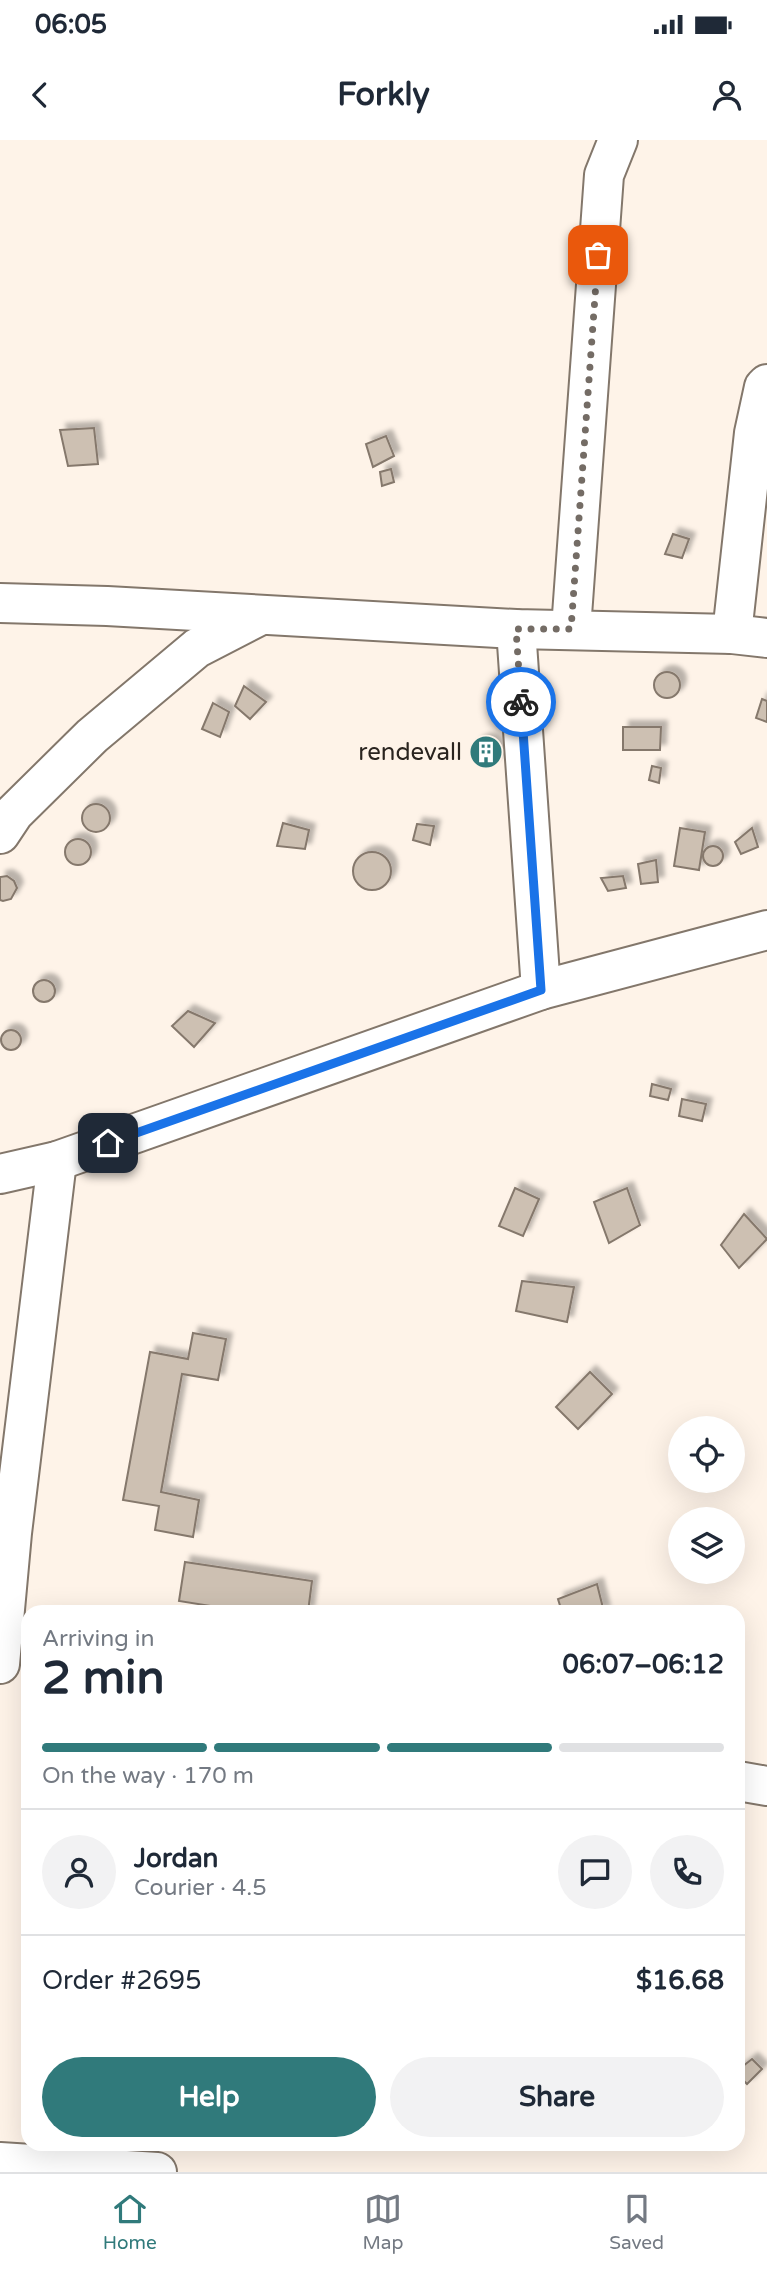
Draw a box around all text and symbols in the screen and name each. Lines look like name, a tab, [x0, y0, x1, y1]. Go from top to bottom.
text: 06:05	[35, 9, 107, 40]
icon: back	[21, 76, 59, 114]
text: Forkly	[337, 76, 430, 114]
icon: person	[708, 76, 746, 114]
pin	[568, 225, 628, 285]
icon: bag	[579, 236, 617, 274]
courier	[486, 667, 556, 737]
icon: bike	[502, 683, 540, 721]
building icon: rendevall	[467, 733, 505, 771]
place label: rendevall	[358, 738, 462, 767]
pin	[78, 1113, 138, 1173]
icon: home	[89, 1124, 127, 1162]
map controls	[668, 1416, 745, 1584]
button: locate	[668, 1416, 745, 1493]
button: layers	[668, 1507, 745, 1584]
text: Arriving in	[42, 1625, 155, 1653]
text: 06:07–06:12	[563, 1649, 724, 1680]
text: 2 min	[42, 1651, 165, 1706]
text: On the way · 170 m	[42, 1762, 254, 1790]
button: person	[42, 1835, 116, 1909]
button: chat	[558, 1835, 632, 1909]
button: phone	[650, 1835, 724, 1909]
text: Jordan	[134, 1843, 218, 1874]
text: Courier · 4.5	[134, 1874, 267, 1902]
text: Order #2695	[42, 1965, 202, 1996]
text: $16.68	[636, 1965, 724, 1996]
button: Help	[42, 2057, 376, 2137]
button: Share	[390, 2057, 724, 2137]
tab: Home	[103, 2190, 157, 2254]
tab: Map	[362, 2190, 403, 2254]
tab: Saved	[609, 2190, 664, 2254]

